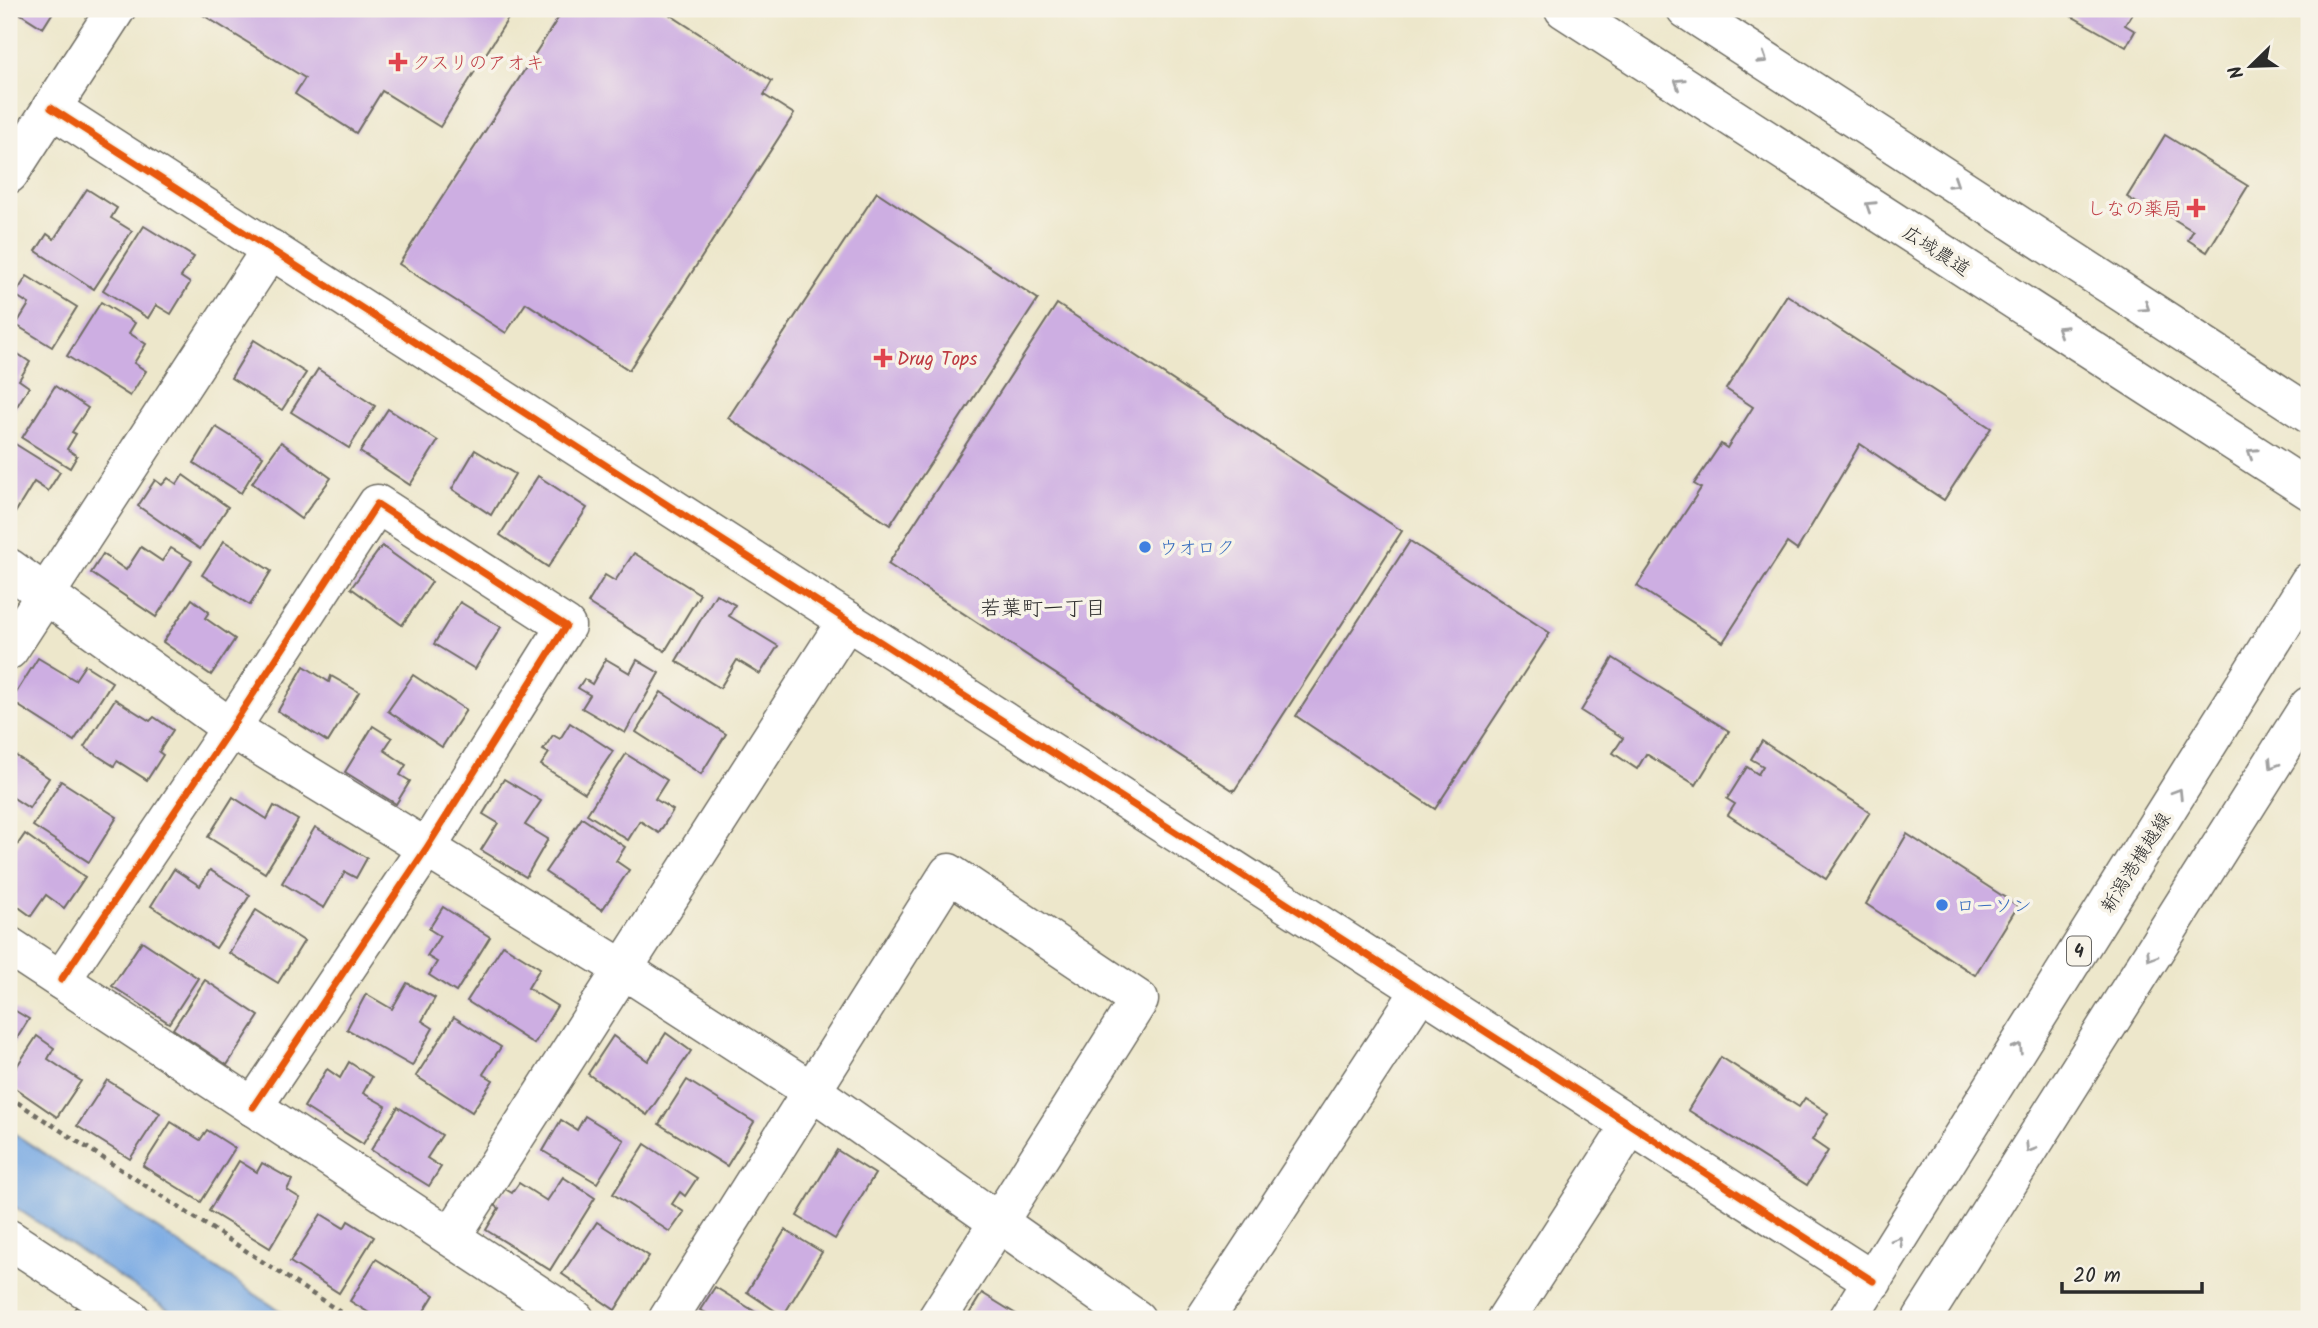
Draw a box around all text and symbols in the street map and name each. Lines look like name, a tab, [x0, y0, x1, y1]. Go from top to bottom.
north arrow	[2216, 32, 2286, 102]
place label: クスリのアオキ	[412, 49, 545, 79]
one-way arrow	[1756, 51, 1769, 64]
marker: クスリのアオキ	[390, 54, 406, 70]
text: N	[2221, 60, 2253, 83]
one-way arrow	[1673, 78, 1686, 91]
one-way arrow	[1947, 175, 1960, 188]
place label: しなの薬局	[2087, 195, 2182, 225]
marker: しなの薬局	[2188, 200, 2204, 216]
one-way arrow	[1864, 202, 1877, 215]
street label: 広域農道	[1896, 218, 1976, 285]
one-way arrow	[2137, 299, 2150, 311]
one-way arrow	[2056, 325, 2069, 338]
place label: Drug Tops	[897, 345, 977, 375]
marker: Drug Tops	[875, 350, 891, 366]
one-way arrow	[2247, 449, 2260, 462]
place label: ウオロク	[1159, 534, 1235, 564]
marker: ウオロク	[1137, 539, 1153, 555]
district label: 若葉町一丁目	[980, 593, 1106, 626]
one-way arrow	[2268, 756, 2281, 769]
one-way arrow	[2169, 787, 2182, 800]
street label: 新潟港横越線	[2094, 807, 2180, 919]
place label: ローソン	[1956, 892, 2032, 922]
marker: ローソン	[1934, 897, 1950, 913]
road number: 4	[2067, 936, 2091, 966]
one-way arrow	[2147, 949, 2160, 962]
one-way arrow	[2010, 1042, 2023, 1055]
one-way arrow	[2025, 1141, 2038, 1154]
one-way arrow	[1889, 1235, 1902, 1248]
scale bar	[2062, 1251, 2202, 1295]
text: 20 m	[2073, 1260, 2121, 1293]

